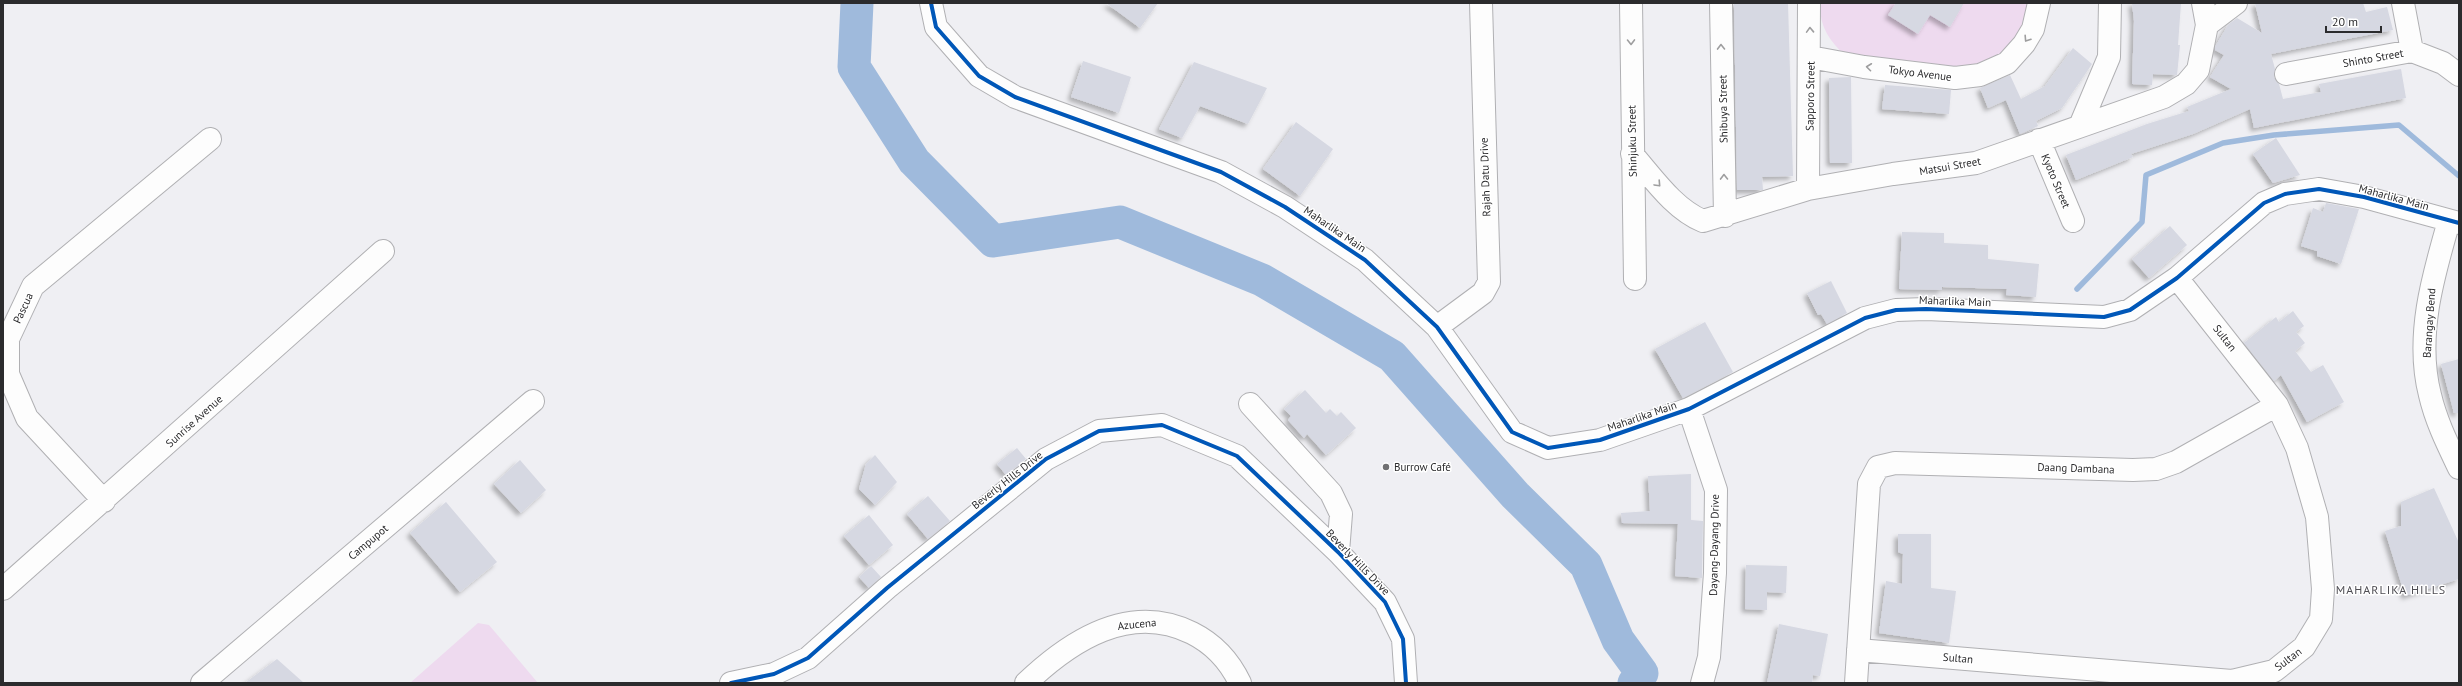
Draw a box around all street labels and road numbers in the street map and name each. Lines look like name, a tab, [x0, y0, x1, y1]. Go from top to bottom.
street label: Shinto Street	[2342, 46, 2405, 70]
street label: Sapporo Street	[1802, 61, 1818, 131]
street label: Tokyo Avenue	[1888, 62, 1953, 84]
street label: Shibuya Street	[1715, 74, 1731, 143]
street label: Shinjuku Street	[1624, 105, 1640, 177]
street label: Rajah Datu Drive	[1477, 137, 1493, 217]
street label: Kyoto Street	[2038, 152, 2074, 210]
street label: Matsui Street	[1918, 154, 1982, 178]
street label: Maharlika Main	[2357, 181, 2431, 213]
street label: Maharlika Main	[1301, 203, 1369, 255]
street label: Barangay Bend	[2420, 287, 2438, 358]
street label: Pascua	[10, 290, 36, 326]
street label: Maharlika Main	[1919, 293, 1991, 309]
street label: Sultan	[2210, 322, 2240, 354]
street label: Sunrise Avenue	[163, 392, 226, 450]
street label: Maharlika Main	[1606, 398, 1678, 434]
street label: Beverly Hills Drive	[969, 448, 1046, 512]
street label: Daang Dambana	[2037, 460, 2115, 476]
street label: Dayang-Dayang Drive	[1706, 494, 1722, 596]
street label: Campupot	[345, 521, 391, 563]
street label: Beverly Hills Drive	[1323, 526, 1393, 598]
street label: Azucena	[1117, 615, 1157, 633]
street label: Sultan	[2272, 644, 2304, 674]
street label: Sultan	[1942, 650, 1974, 666]

